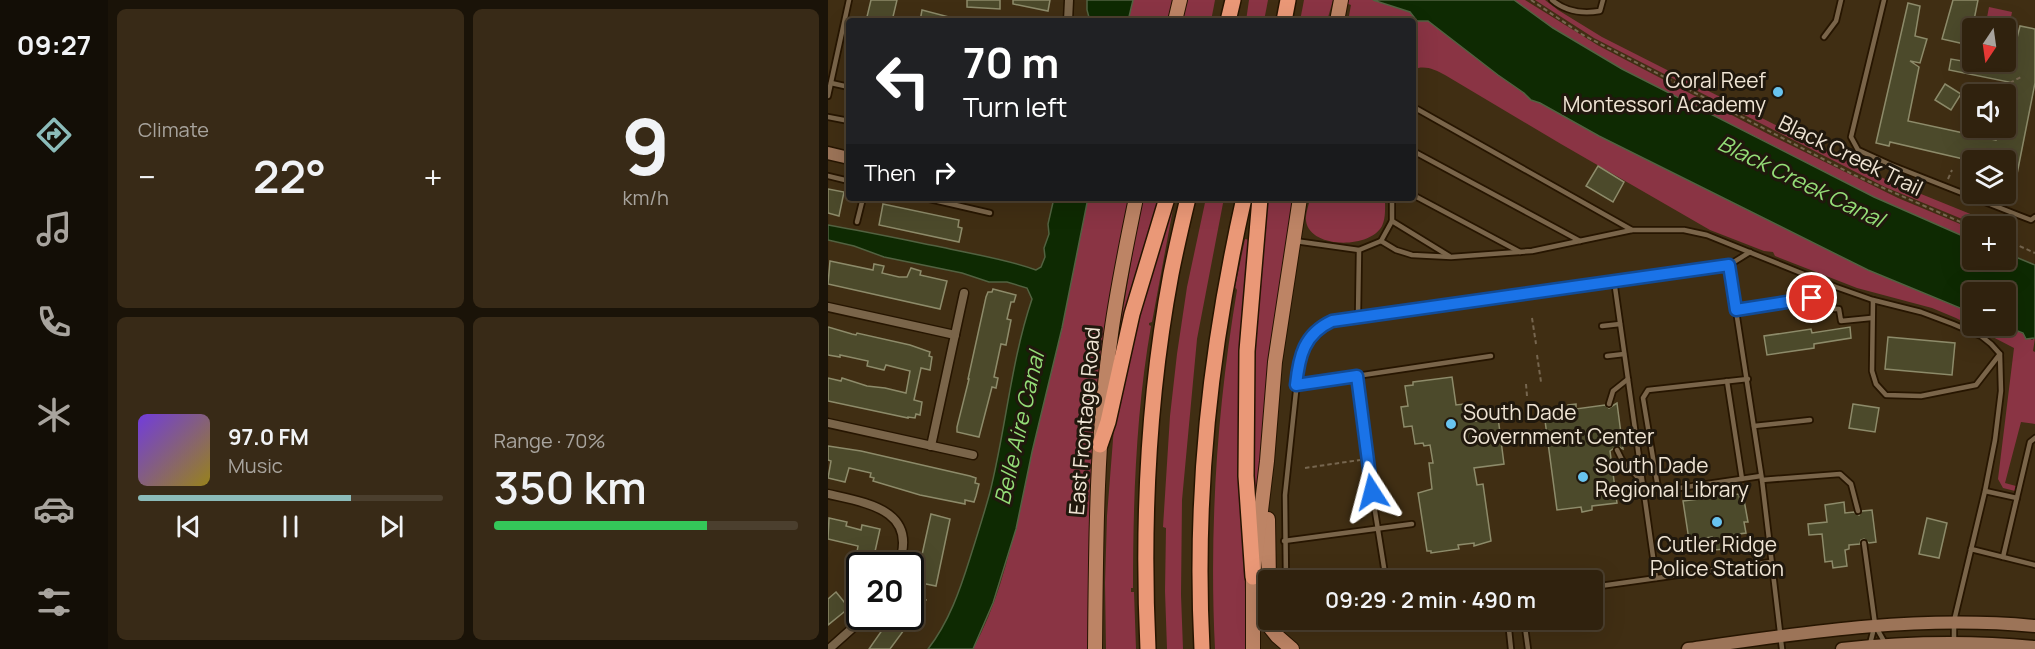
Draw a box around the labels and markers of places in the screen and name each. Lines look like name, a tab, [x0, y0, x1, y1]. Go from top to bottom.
place label: Coral Reef Montessori Academy	[1563, 66, 1767, 118]
marker: Coral Reef Montessori Academy	[1771, 85, 1785, 99]
pin	[1786, 272, 1837, 323]
place label: South Dade Government Center	[1463, 398, 1655, 450]
marker: South Dade Government Center	[1444, 417, 1458, 431]
place label: South Dade Regional Library	[1595, 451, 1749, 503]
marker: South Dade Regional Library	[1576, 470, 1590, 484]
marker: Cutler Ridge Police Station	[1710, 515, 1724, 529]
place label: Cutler Ridge Police Station	[1650, 530, 1784, 582]

